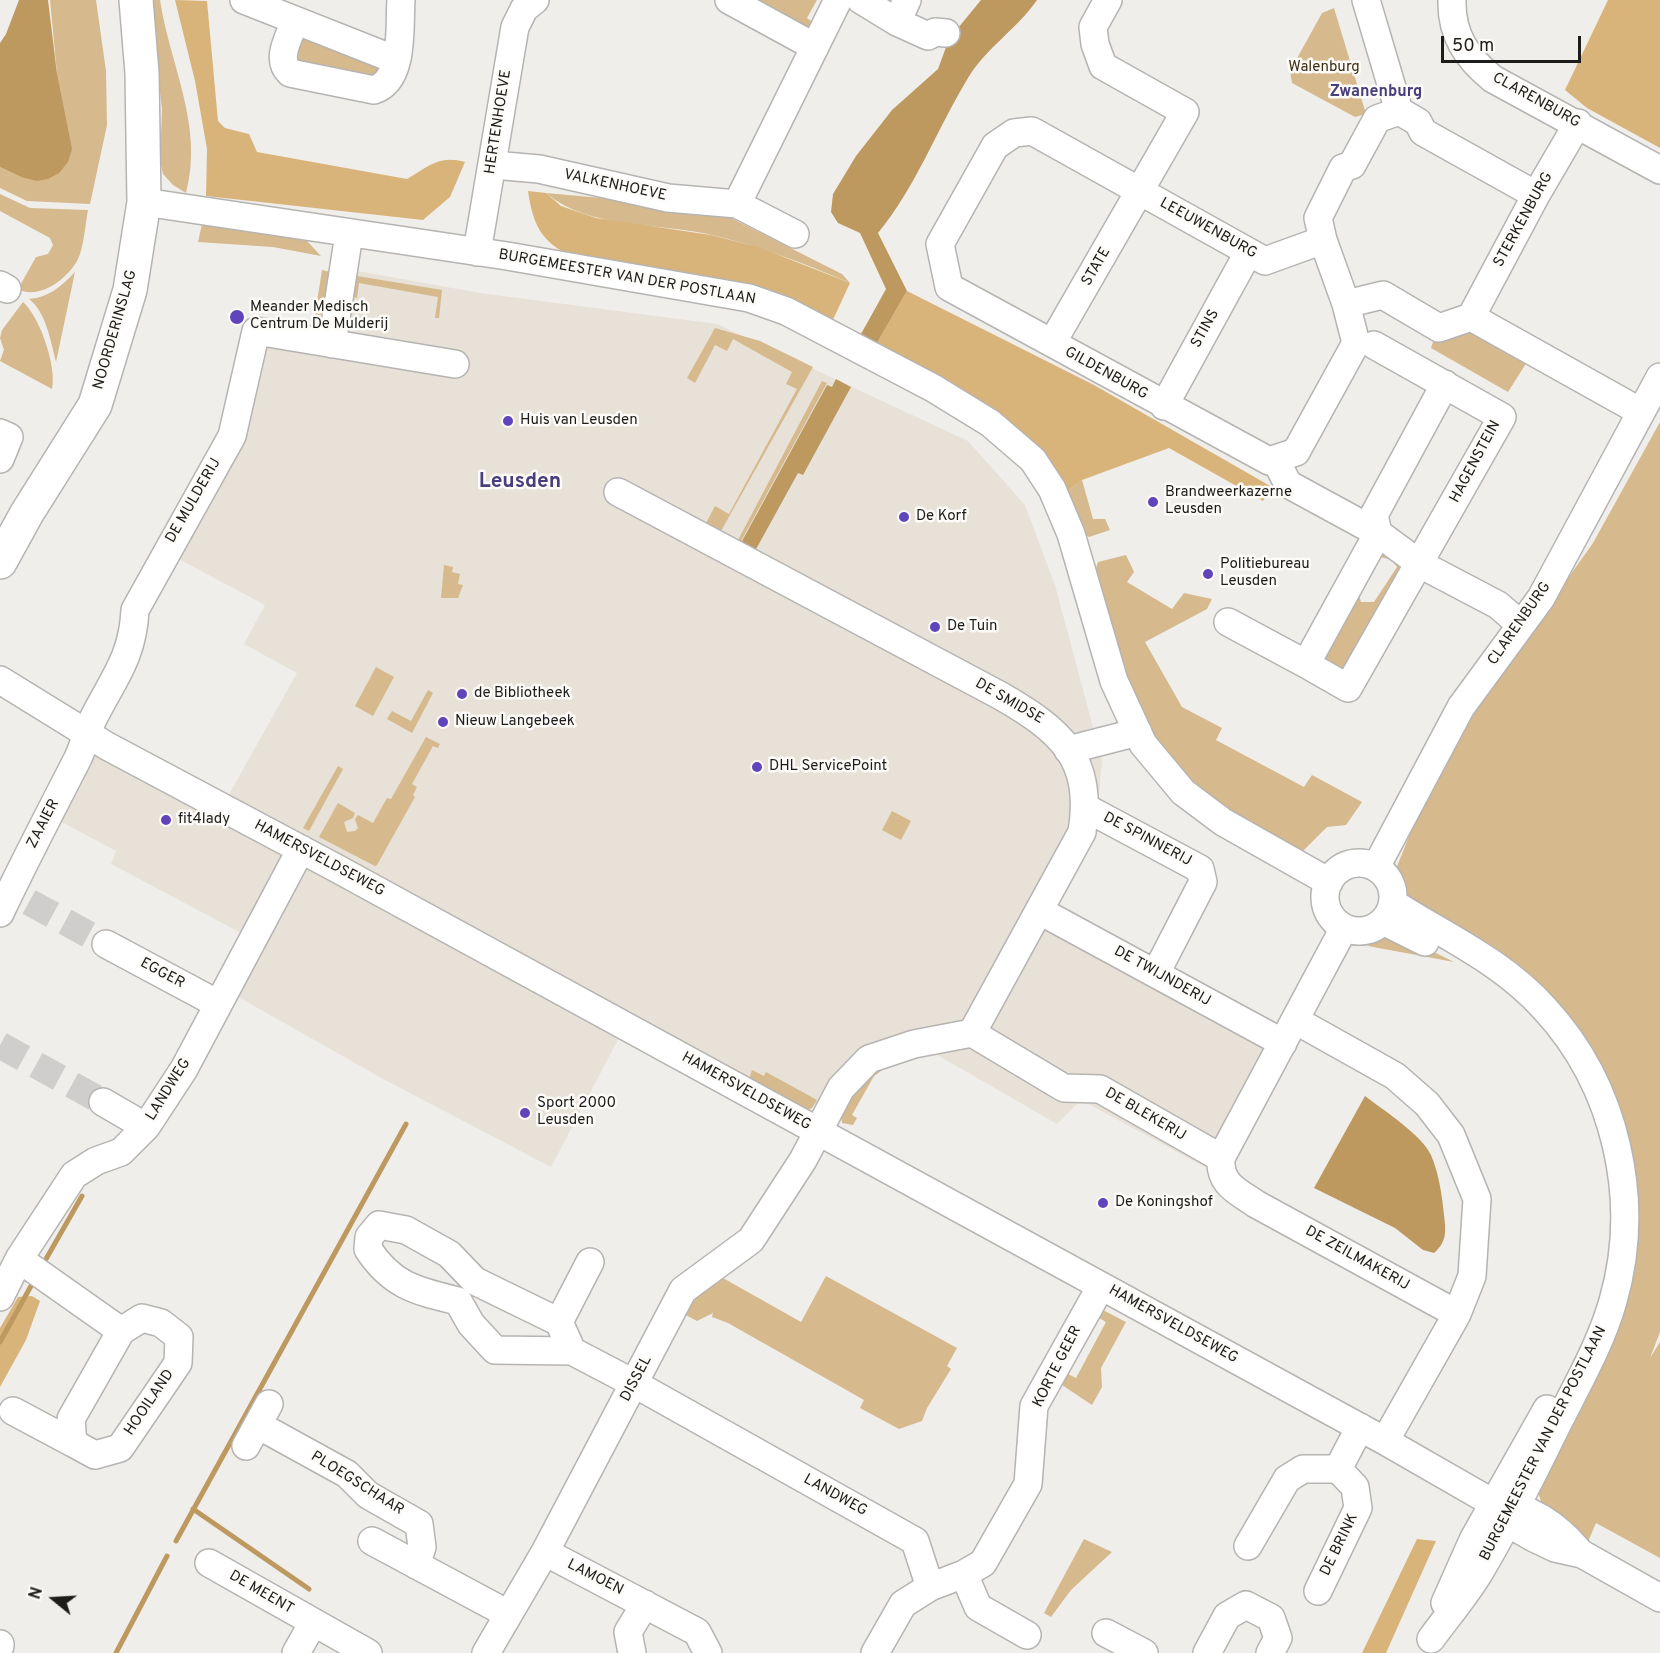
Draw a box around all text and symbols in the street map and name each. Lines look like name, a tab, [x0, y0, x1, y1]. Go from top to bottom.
scale bar	[1444, 24, 1584, 62]
text: 50 m	[1452, 35, 1494, 58]
park label: Walenburg	[1288, 59, 1360, 77]
street label: HERTENHOEVE	[482, 68, 516, 176]
street label: CLARENBURG	[1489, 69, 1583, 133]
district label: Zwanenburg	[1330, 83, 1422, 103]
street label: VALKENHOEVE	[562, 166, 668, 206]
street label: STERKENBURG	[1490, 169, 1558, 271]
street label: LEEUWENBURG	[1156, 195, 1260, 263]
street label: STATE	[1079, 244, 1115, 290]
street label: BURGEMEESTER VAN DER POSTLAAN	[497, 246, 757, 310]
street label: NOORDERINSLAG	[90, 268, 142, 392]
place label: Meander Medisch Centrum De Mulderij	[250, 299, 388, 334]
street label: STINS	[1188, 307, 1224, 351]
marker: Meander Medisch Centrum De Mulderij	[228, 308, 246, 326]
street label: GILDENBURG	[1061, 344, 1151, 404]
place label: Huis van Leusden	[520, 412, 638, 430]
marker: Huis van Leusden	[501, 414, 515, 428]
street label: HAGENSTEIN	[1447, 418, 1505, 506]
street label: DE MULDERIJ	[163, 455, 225, 547]
district label: Leusden	[479, 470, 561, 496]
place label: Brandweerkazerne Leusden	[1165, 484, 1292, 519]
marker: Brandweerkazerne Leusden	[1146, 495, 1160, 509]
place label: De Korf	[916, 508, 966, 526]
marker: De Korf	[897, 510, 911, 524]
place label: Politiebureau Leusden	[1220, 556, 1310, 591]
marker: Politiebureau Leusden	[1201, 567, 1215, 581]
street label: CLARENBURG	[1485, 579, 1555, 669]
place label: De Tuin	[947, 618, 998, 636]
marker: De Tuin	[928, 620, 942, 634]
street label: DE SMIDSE	[972, 675, 1046, 729]
place label: de Bibliotheek	[474, 685, 570, 703]
marker: de Bibliotheek	[455, 687, 469, 701]
place label: Nieuw Langebeek	[455, 713, 575, 731]
marker: Nieuw Langebeek	[436, 715, 450, 729]
place label: DHL ServicePoint	[769, 758, 887, 776]
marker: DHL ServicePoint	[750, 760, 764, 774]
street label: ZAAIER	[24, 796, 64, 852]
street label: DE SPINNERIJ	[1100, 809, 1194, 871]
place label: fit4lady	[178, 811, 230, 829]
marker: fit4lady	[159, 813, 173, 827]
street label: HAMERSVELDSEWEG	[251, 817, 387, 901]
street label: DE TWIJNDERIJ	[1110, 943, 1214, 1011]
street label: EGGER	[137, 955, 187, 993]
street label: HAMERSVELDSEWEG	[678, 1049, 814, 1135]
street label: LANDWEG	[143, 1055, 195, 1125]
street label: DE BLEKERIJ	[1101, 1085, 1189, 1145]
place label: Sport 2000 Leusden	[537, 1095, 616, 1130]
marker: Sport 2000 Leusden	[518, 1106, 532, 1120]
place label: De Koningshof	[1115, 1194, 1213, 1212]
marker: De Koningshof	[1096, 1196, 1110, 1210]
street label: DE ZEILMAKERIJ	[1302, 1223, 1412, 1295]
street label: HAMERSVELDSEWEG	[1105, 1282, 1241, 1368]
street label: KORTE GEER	[1030, 1323, 1086, 1411]
street label: BURGEMEESTER VAN DER POSTLAAN	[1477, 1324, 1611, 1564]
street label: DISSEL	[617, 1353, 657, 1405]
street label: HOOILAND	[121, 1367, 179, 1439]
street label: PLOEGSCHAAR	[307, 1448, 407, 1520]
street label: LANDWEG	[800, 1471, 870, 1521]
street label: DE BRINK	[1317, 1511, 1363, 1579]
street label: LAMOEN	[564, 1556, 626, 1600]
street label: DE MEENT	[225, 1567, 297, 1619]
north arrow	[24, 1569, 84, 1629]
text: N	[26, 1585, 48, 1602]

